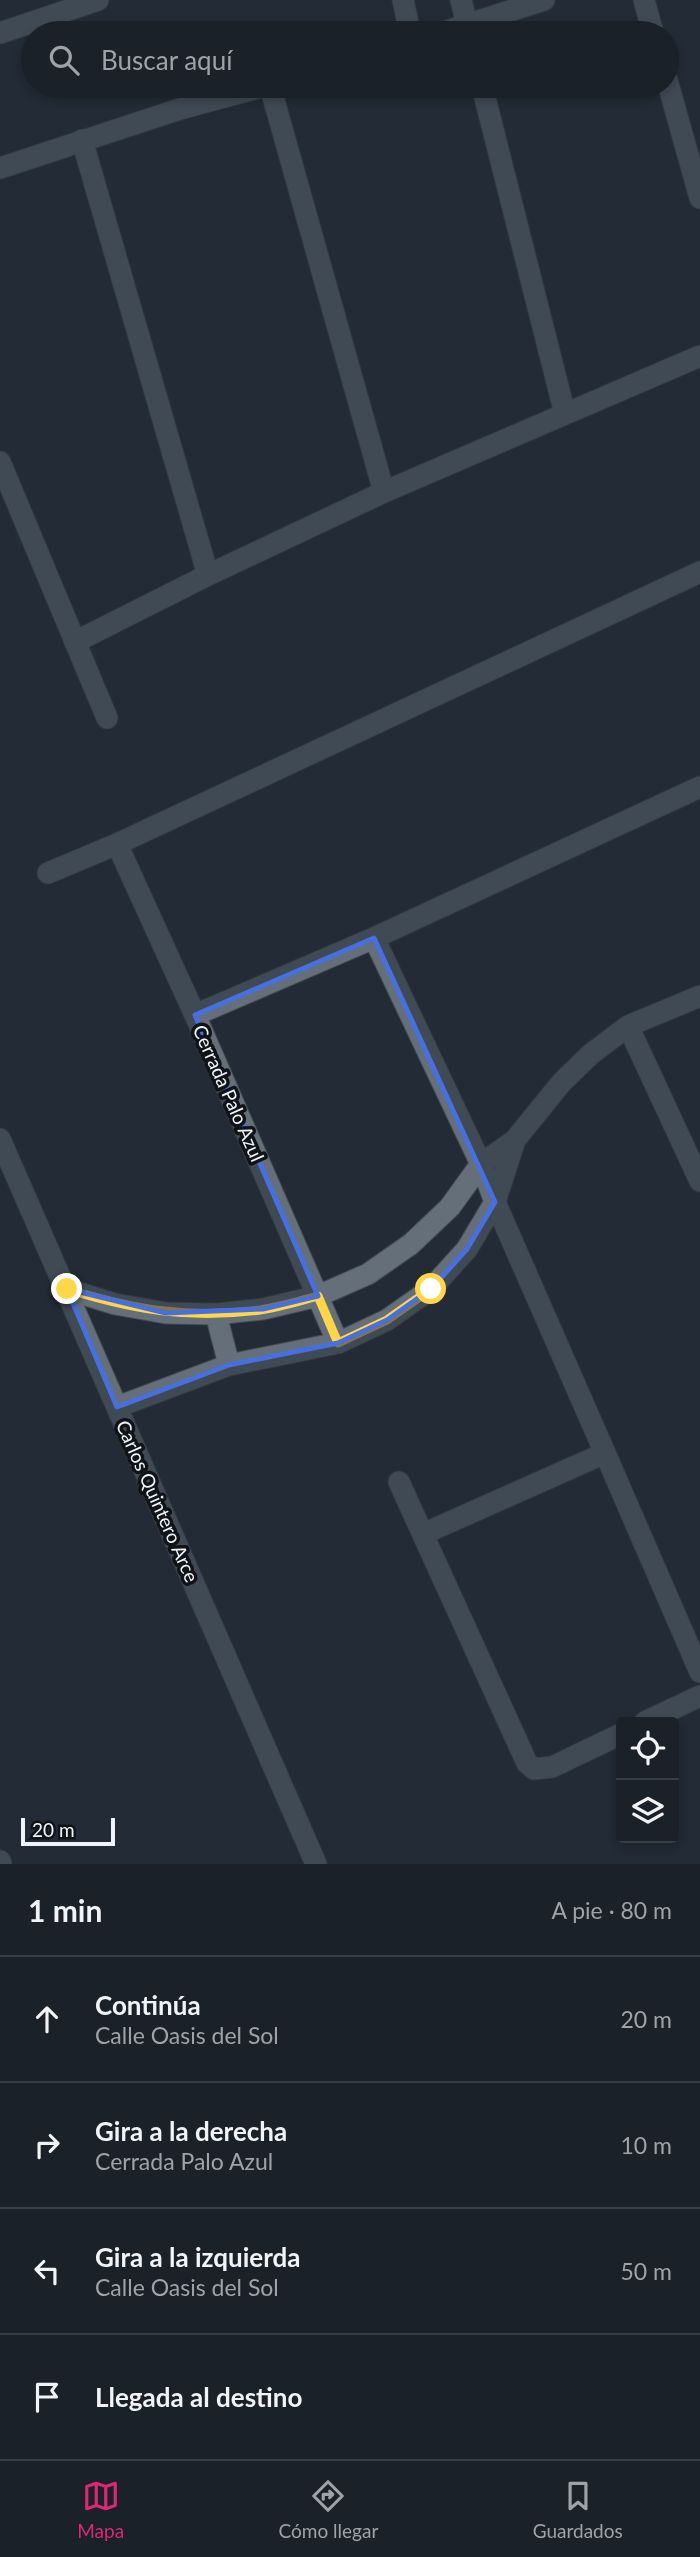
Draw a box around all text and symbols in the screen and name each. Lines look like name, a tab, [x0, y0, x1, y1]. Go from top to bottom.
search box	[21, 21, 679, 98]
icon: search	[45, 41, 83, 79]
text: Buscar aquí	[101, 44, 232, 76]
street label: Cerrada Palo Azul	[189, 1021, 269, 1165]
route end	[51, 1273, 82, 1304]
route start	[415, 1273, 446, 1304]
street label: Carlos Quintero Arce	[112, 1417, 204, 1585]
map controls	[616, 1717, 679, 1843]
button: locate	[616, 1717, 679, 1780]
button: layers	[616, 1780, 679, 1843]
scale bar	[21, 1815, 116, 1847]
text: 20 m	[32, 1818, 75, 1841]
text: 1 min	[28, 1892, 102, 1928]
text: A pie · 80 m	[552, 1896, 672, 1924]
text: Continúa	[95, 1989, 201, 2021]
icon: ahead	[28, 2000, 66, 2038]
text: 20 m	[621, 2005, 672, 2033]
text: Calle Oasis del Sol	[95, 2021, 279, 2049]
text: Gira a la derecha	[95, 2115, 287, 2147]
icon: right	[28, 2126, 66, 2164]
text: 10 m	[621, 2131, 672, 2159]
text: Cerrada Palo Azul	[95, 2147, 273, 2175]
text: Gira a la izquierda	[95, 2241, 301, 2273]
icon: left	[28, 2252, 66, 2290]
text: 50 m	[621, 2257, 672, 2285]
text: Calle Oasis del Sol	[95, 2273, 279, 2301]
icon: arrive	[28, 2378, 66, 2416]
text: Llegada al destino	[95, 2381, 302, 2413]
tab: Mapa	[77, 2477, 124, 2542]
tab: Cómo llegar	[279, 2477, 378, 2542]
tab: Guardados	[533, 2477, 623, 2542]

